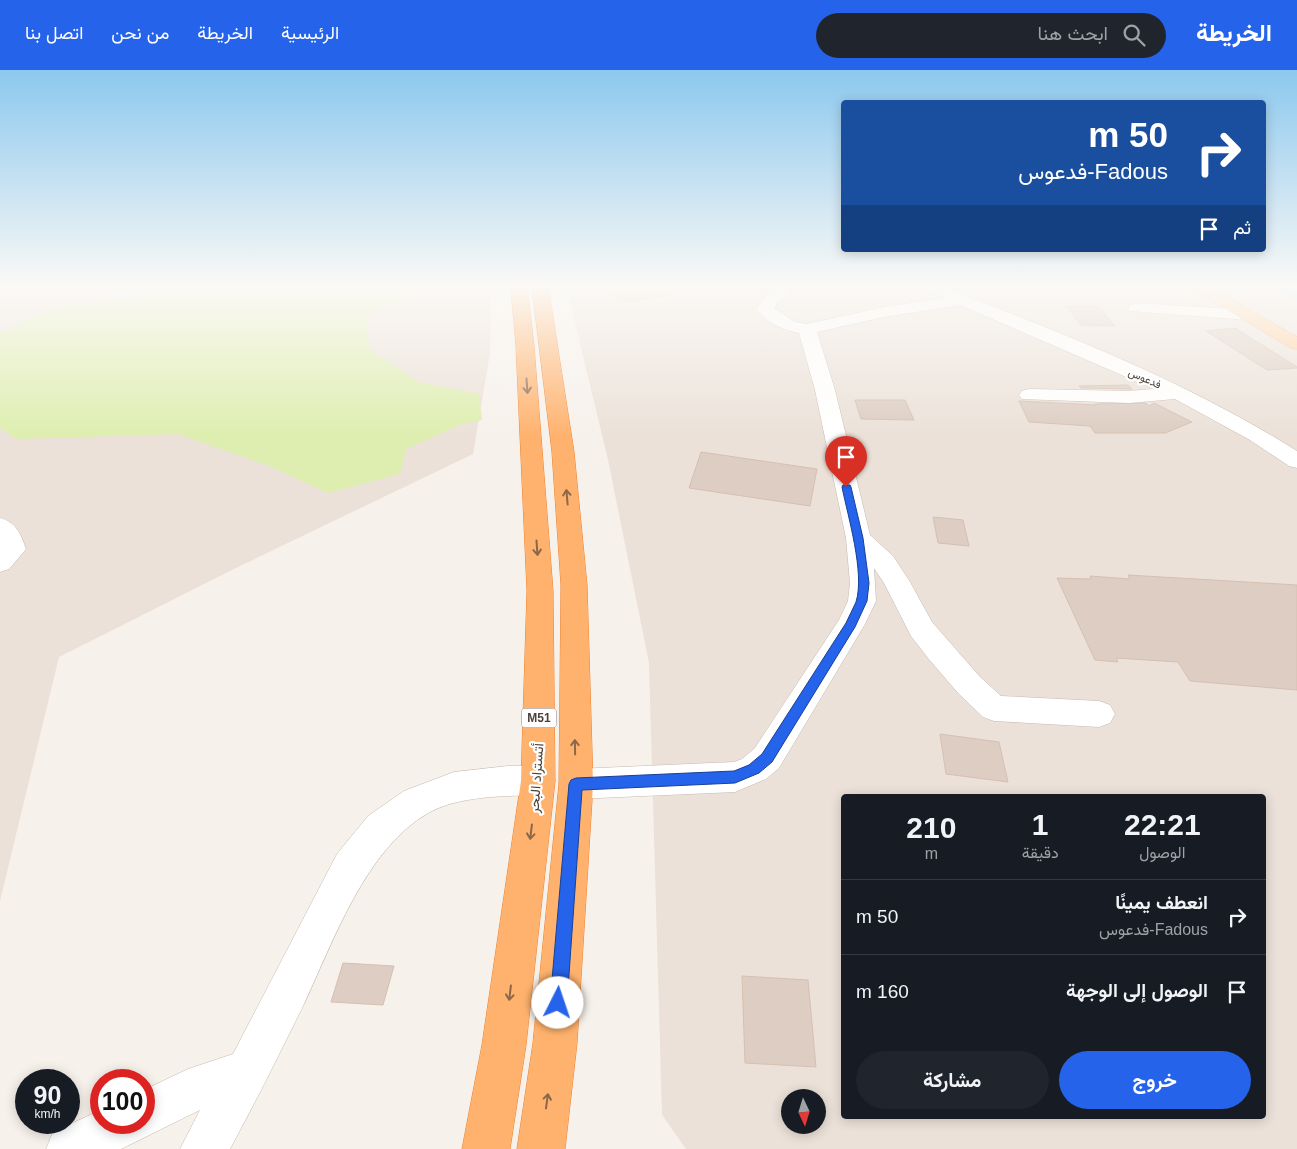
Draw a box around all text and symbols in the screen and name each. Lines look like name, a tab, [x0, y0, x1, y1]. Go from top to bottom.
search box	[816, 13, 1166, 58]
text: الخريطة	[1196, 19, 1272, 46]
icon: search	[1120, 21, 1148, 49]
text: اتصل بنا	[25, 23, 83, 43]
text: من نحن	[111, 23, 169, 43]
text: الخريطة	[197, 23, 253, 43]
text: الرئيسية	[281, 23, 339, 43]
text: ابحث هنا	[1038, 23, 1108, 44]
text: 50 m	[1088, 115, 1168, 154]
icon: right	[1186, 120, 1251, 185]
text: Fadous-فدعوس	[1018, 159, 1168, 184]
icon: arrive	[1195, 215, 1223, 243]
text: ثم	[1233, 217, 1251, 238]
street label: فدعوس	[1126, 365, 1163, 391]
one-way arrow	[523, 377, 532, 393]
pin	[825, 436, 867, 487]
icon: arrive	[832, 443, 860, 471]
one-way arrow	[562, 490, 571, 506]
one-way arrow	[532, 540, 541, 556]
road number: M51	[522, 708, 556, 728]
one-way arrow	[571, 739, 580, 755]
street label: أتستراد البحر	[526, 743, 547, 814]
text: 1	[1032, 808, 1049, 841]
text: 22:21	[1124, 808, 1201, 841]
text: 210	[906, 811, 956, 844]
one-way arrow	[526, 824, 536, 840]
text: دقيقة	[1022, 844, 1059, 861]
text: الوصول	[1139, 844, 1185, 861]
text: m	[925, 845, 938, 862]
text: انعطف يمينًا	[1115, 892, 1208, 913]
icon: right	[1223, 903, 1251, 931]
text: 50 m	[856, 906, 898, 927]
text: Fadous-فدعوس	[1099, 921, 1208, 938]
position arrow	[531, 976, 583, 1028]
icon: arrive	[1223, 978, 1251, 1006]
text: الوصول إلى الوجهة	[1066, 980, 1208, 1001]
text: 160 m	[856, 981, 909, 1002]
one-way arrow	[505, 985, 515, 1001]
button: مشاركة	[856, 1051, 1049, 1109]
button: خروج	[1059, 1051, 1251, 1109]
speed limit sign: 100	[90, 1069, 155, 1134]
text: 90	[34, 1081, 61, 1109]
north arrow	[781, 1089, 826, 1134]
map controls	[781, 1089, 826, 1134]
one-way arrow	[542, 1093, 552, 1109]
text: km/h	[34, 1107, 61, 1121]

